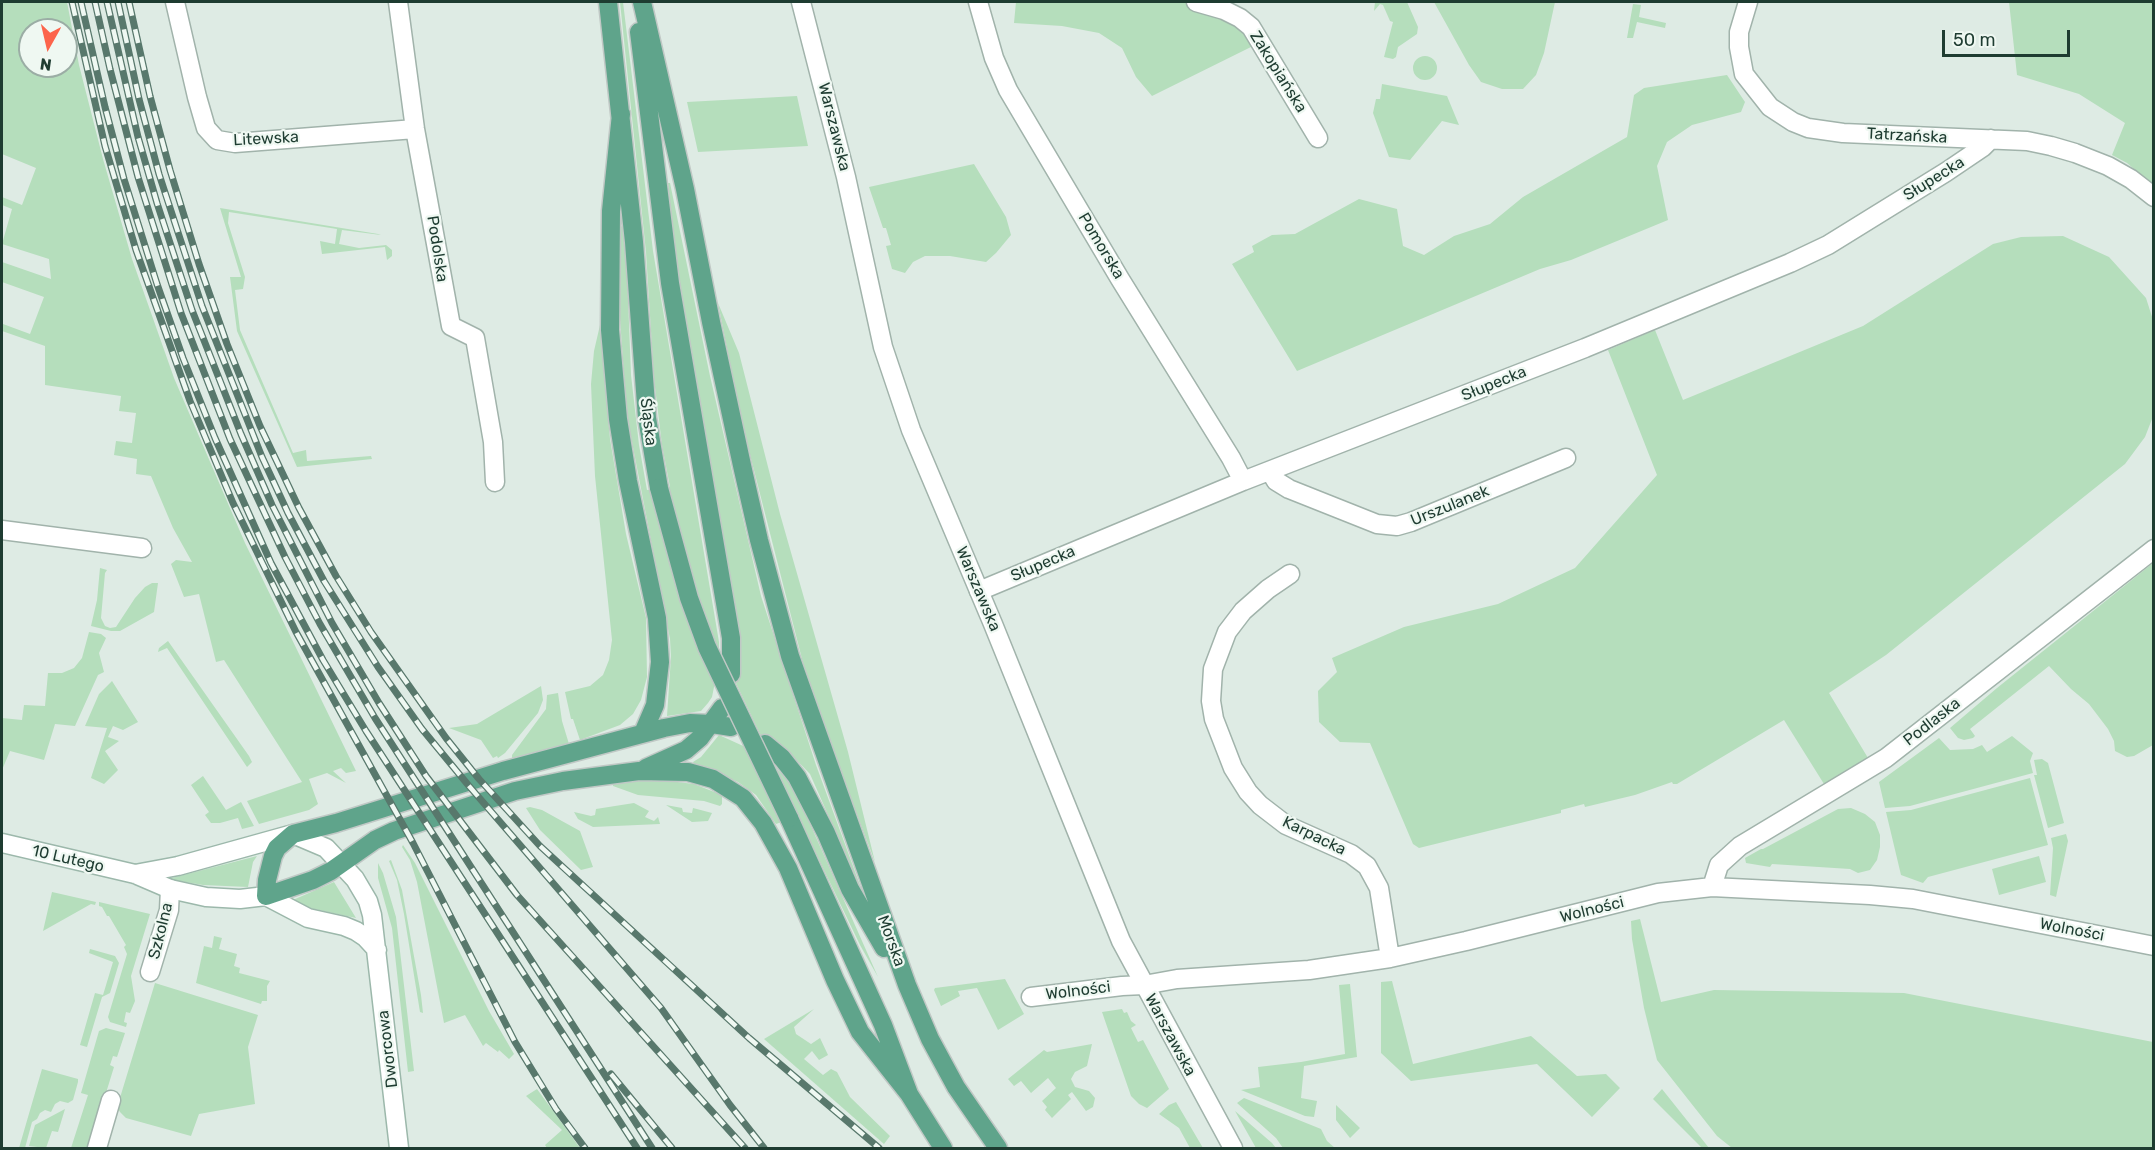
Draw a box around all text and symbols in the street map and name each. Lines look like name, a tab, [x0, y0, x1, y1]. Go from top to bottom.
north arrow	[18, 18, 78, 78]
scale bar	[1945, 18, 2072, 56]
street label: Zakopiańska	[1245, 28, 1311, 116]
text: 50 m	[1953, 29, 1996, 51]
text: N	[39, 54, 53, 75]
street label: Warszawska	[814, 81, 854, 173]
street label: Tatrzańska	[1866, 124, 1948, 148]
street label: Litewska	[233, 128, 299, 150]
street label: Słupecka	[1900, 153, 1968, 205]
street label: Pomorska	[1074, 209, 1128, 283]
street label: Podolska	[422, 214, 452, 284]
street label: Słupecka	[1459, 362, 1529, 406]
street label: Śląska	[636, 397, 660, 447]
street label: Urszulanek	[1408, 482, 1492, 530]
street label: Słupecka	[1008, 542, 1078, 586]
street label: Warszawska	[952, 544, 1004, 634]
street label: Podlaska	[1900, 694, 1964, 750]
street label: Karpacka	[1279, 812, 1349, 860]
street label: 10 Lutego	[30, 841, 106, 877]
street label: Wolności	[1558, 893, 1626, 927]
street label: Szkolna	[145, 901, 177, 961]
street label: Morska	[873, 913, 909, 969]
street label: Wolności	[2038, 914, 2106, 946]
street label: Wolności	[1044, 977, 1112, 1005]
street label: Warszawska	[1140, 991, 1200, 1079]
street label: Dworcowa	[374, 1009, 402, 1089]

